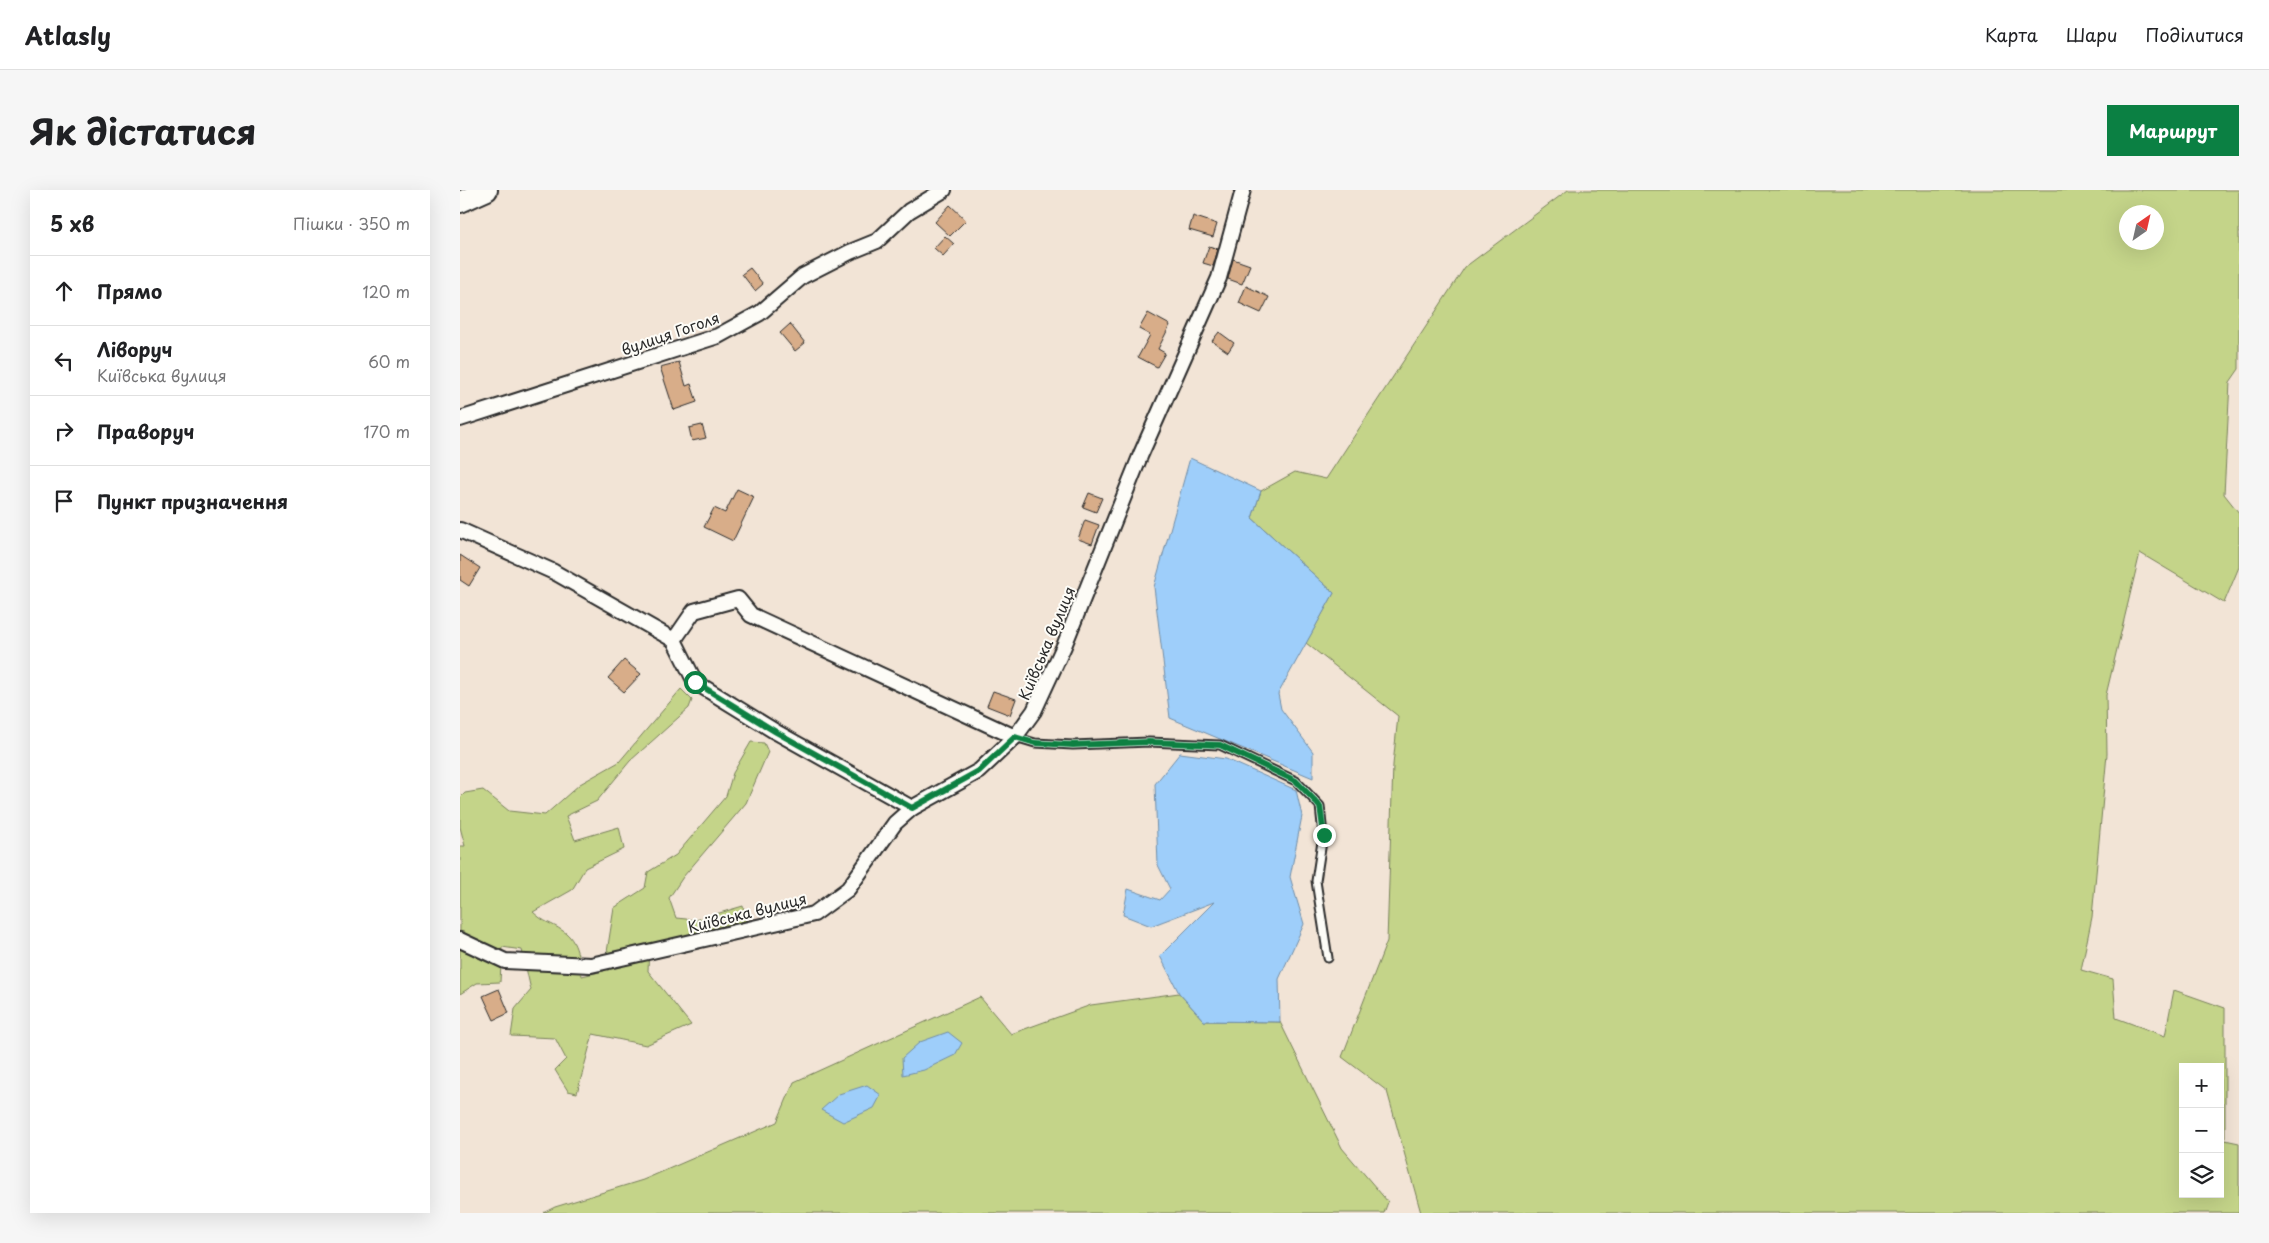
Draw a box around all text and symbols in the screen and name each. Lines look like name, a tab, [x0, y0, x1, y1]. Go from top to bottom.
text: Atlasly	[25, 17, 111, 53]
text: Карта	[1985, 21, 2038, 48]
text: Шари	[2066, 21, 2118, 48]
text: Поділитися	[2146, 21, 2244, 48]
text: Як дістатися	[30, 104, 256, 157]
button: Маршрут	[2107, 105, 2239, 156]
north arrow	[2119, 205, 2164, 250]
text: 5 хв	[50, 207, 94, 239]
text: Пішки · 350 m	[293, 211, 410, 235]
icon: ahead	[50, 277, 78, 305]
text: Прямо	[97, 277, 162, 305]
text: 120 m	[363, 279, 410, 303]
street label: вулиця Гоголя	[618, 305, 722, 361]
text: Ліворуч	[97, 335, 173, 363]
icon: left	[50, 347, 78, 375]
text: 60 m	[368, 349, 410, 373]
text: Київська вулиця	[97, 363, 227, 387]
icon: right	[50, 417, 78, 445]
text: Праворуч	[97, 417, 194, 445]
text: 170 m	[364, 419, 410, 443]
icon: arrive	[50, 487, 78, 515]
text: Пункт призначення	[97, 487, 288, 515]
street label: Київська вулиця	[1012, 583, 1080, 703]
route start	[684, 671, 707, 694]
route end	[1313, 824, 1336, 847]
street label: Київська вулиця	[685, 886, 809, 938]
map controls	[2179, 1063, 2224, 1198]
button: +	[2179, 1063, 2224, 1108]
button: −	[2179, 1108, 2224, 1153]
button: layers	[2179, 1153, 2224, 1198]

